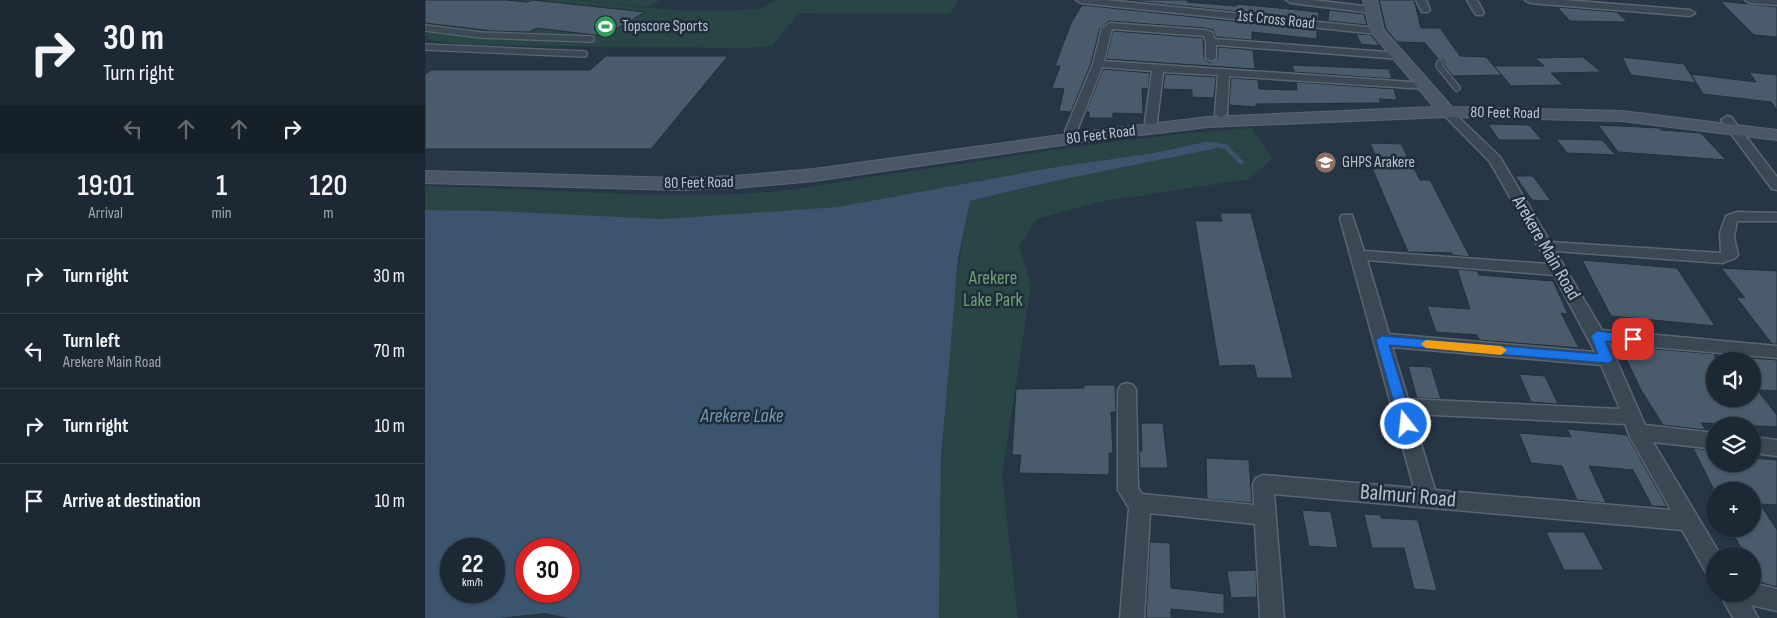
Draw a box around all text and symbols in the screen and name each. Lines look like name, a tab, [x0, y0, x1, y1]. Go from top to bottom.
street label: 1st Cross Road	[1236, 6, 1316, 34]
sports icon: Topscore Sports	[594, 14, 618, 38]
text: 30 m	[103, 17, 164, 60]
place label: Topscore Sports	[622, 17, 708, 36]
icon: right	[20, 20, 85, 85]
text: Turn right	[103, 60, 174, 87]
street label: 80 Feet Road	[1470, 103, 1540, 123]
icon: left	[119, 115, 147, 143]
icon: ahead	[172, 115, 200, 143]
icon: ahead	[225, 115, 253, 143]
icon: right	[278, 115, 306, 143]
street label: 80 Feet Road	[1065, 121, 1137, 149]
school or university icon: GHPS Arakere	[1314, 150, 1338, 174]
place label: GHPS Arakere	[1342, 153, 1415, 172]
text: 19:01	[78, 168, 134, 204]
text: 1	[216, 168, 227, 204]
text: 120	[309, 168, 347, 204]
street label: 80 Feet Road	[664, 173, 734, 193]
street label: Arekere Main Road	[1506, 191, 1585, 304]
text: Arrival	[89, 204, 123, 223]
text: min	[212, 204, 232, 223]
text: m	[323, 204, 333, 223]
icon: right	[20, 262, 48, 290]
text: Turn right	[63, 265, 128, 288]
text: 30 m	[373, 265, 405, 288]
park label: Arekere Lake Park	[963, 267, 1024, 312]
pin	[1612, 318, 1654, 360]
icon: arrive	[1619, 325, 1647, 353]
text: Turn left	[63, 330, 120, 353]
icon: left	[20, 337, 48, 365]
text: 70 m	[374, 340, 405, 363]
map controls	[1706, 352, 1761, 602]
button: sound	[1706, 352, 1761, 407]
text: Arekere Main Road	[63, 353, 161, 372]
position arrow	[1379, 397, 1431, 449]
water label: Arekere Lake	[699, 404, 784, 428]
icon: right	[20, 412, 48, 440]
text: Turn right	[63, 415, 128, 438]
text: 10 m	[375, 415, 405, 438]
button: layers	[1706, 417, 1761, 472]
street label: Balmuri Road	[1359, 478, 1457, 514]
button: +	[1706, 482, 1761, 537]
icon: arrive	[20, 487, 48, 515]
text: Arrive at destination	[63, 490, 201, 513]
text: 10 m	[375, 490, 405, 513]
speed limit sign: 30	[515, 538, 580, 603]
button: −	[1706, 547, 1761, 602]
text: 22	[462, 549, 483, 580]
text: km/h	[462, 575, 483, 590]

